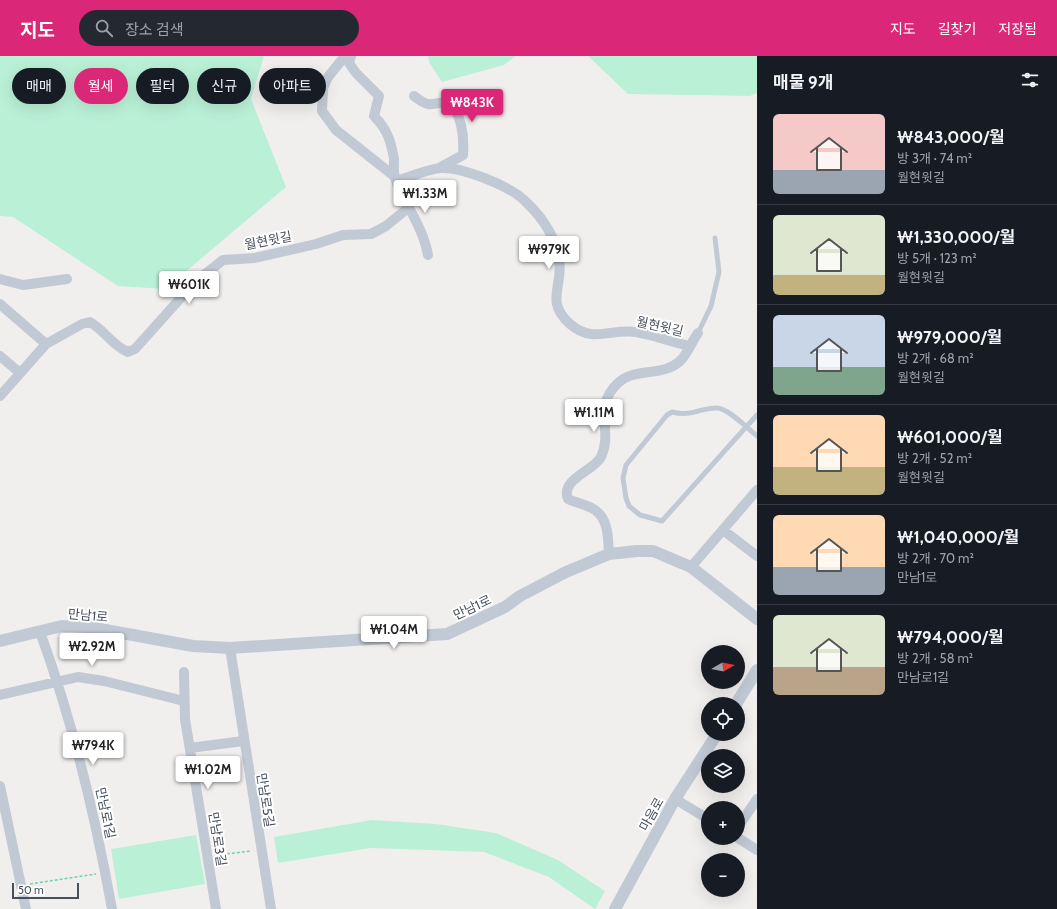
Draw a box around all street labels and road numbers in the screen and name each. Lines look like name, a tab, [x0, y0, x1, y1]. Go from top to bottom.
street label: 월현윗길	[243, 228, 293, 252]
street label: 월현윗길	[635, 313, 685, 339]
street label: 만남1로	[450, 591, 494, 623]
street label: 만남1로	[67, 605, 109, 625]
street label: 만남로5길	[254, 772, 278, 828]
street label: 만남로1길	[93, 786, 119, 840]
street label: 마음로	[635, 794, 667, 834]
street label: 만남로3길	[206, 811, 230, 867]

